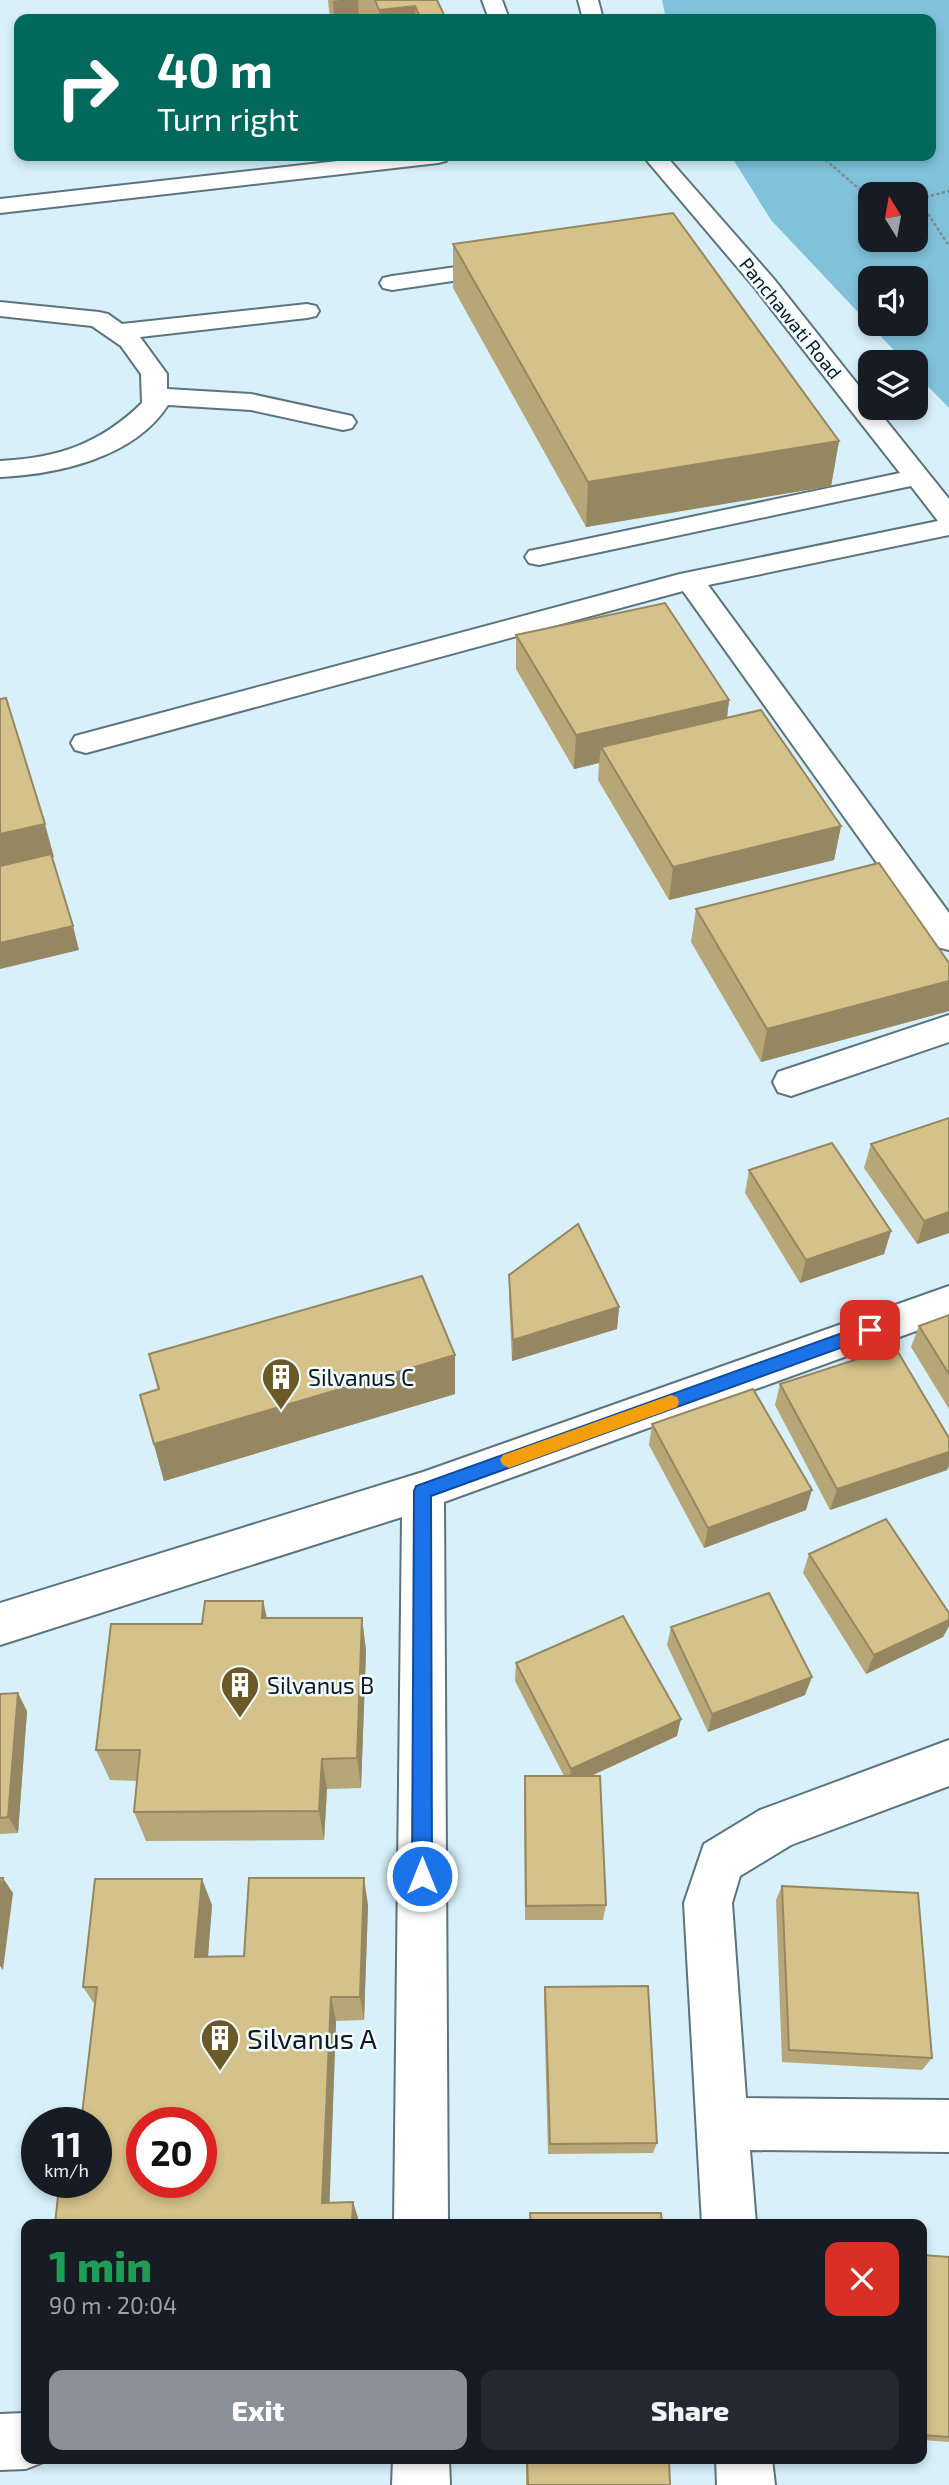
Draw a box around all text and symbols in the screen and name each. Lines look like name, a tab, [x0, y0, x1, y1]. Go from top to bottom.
text: 40 m	[157, 39, 273, 98]
icon: right	[42, 42, 133, 133]
text: Turn right	[157, 99, 299, 137]
north arrow	[858, 182, 928, 252]
map controls	[858, 182, 928, 420]
street label: Panchawati Road	[735, 253, 847, 383]
button: sound	[858, 266, 928, 336]
button: layers	[858, 350, 928, 420]
pin	[840, 1300, 900, 1360]
icon: arrive	[851, 1311, 889, 1349]
building icon: Silvanus C	[260, 1356, 302, 1411]
place label: Silvanus C	[308, 1363, 414, 1391]
building icon: Silvanus B	[219, 1664, 261, 1719]
place label: Silvanus B	[267, 1671, 374, 1699]
position arrow	[385, 1839, 459, 1913]
building icon: Silvanus A	[199, 2017, 241, 2072]
place label: Silvanus A	[247, 2021, 377, 2055]
speed limit sign: 20	[126, 2107, 217, 2198]
text: 11	[51, 2122, 82, 2164]
text: km/h	[44, 2159, 89, 2181]
text: 1 min	[49, 2240, 152, 2290]
button: close	[825, 2242, 899, 2316]
text: 90 m · 20:04	[49, 2291, 177, 2319]
button: Exit	[49, 2370, 467, 2450]
button: Share	[481, 2370, 899, 2450]

